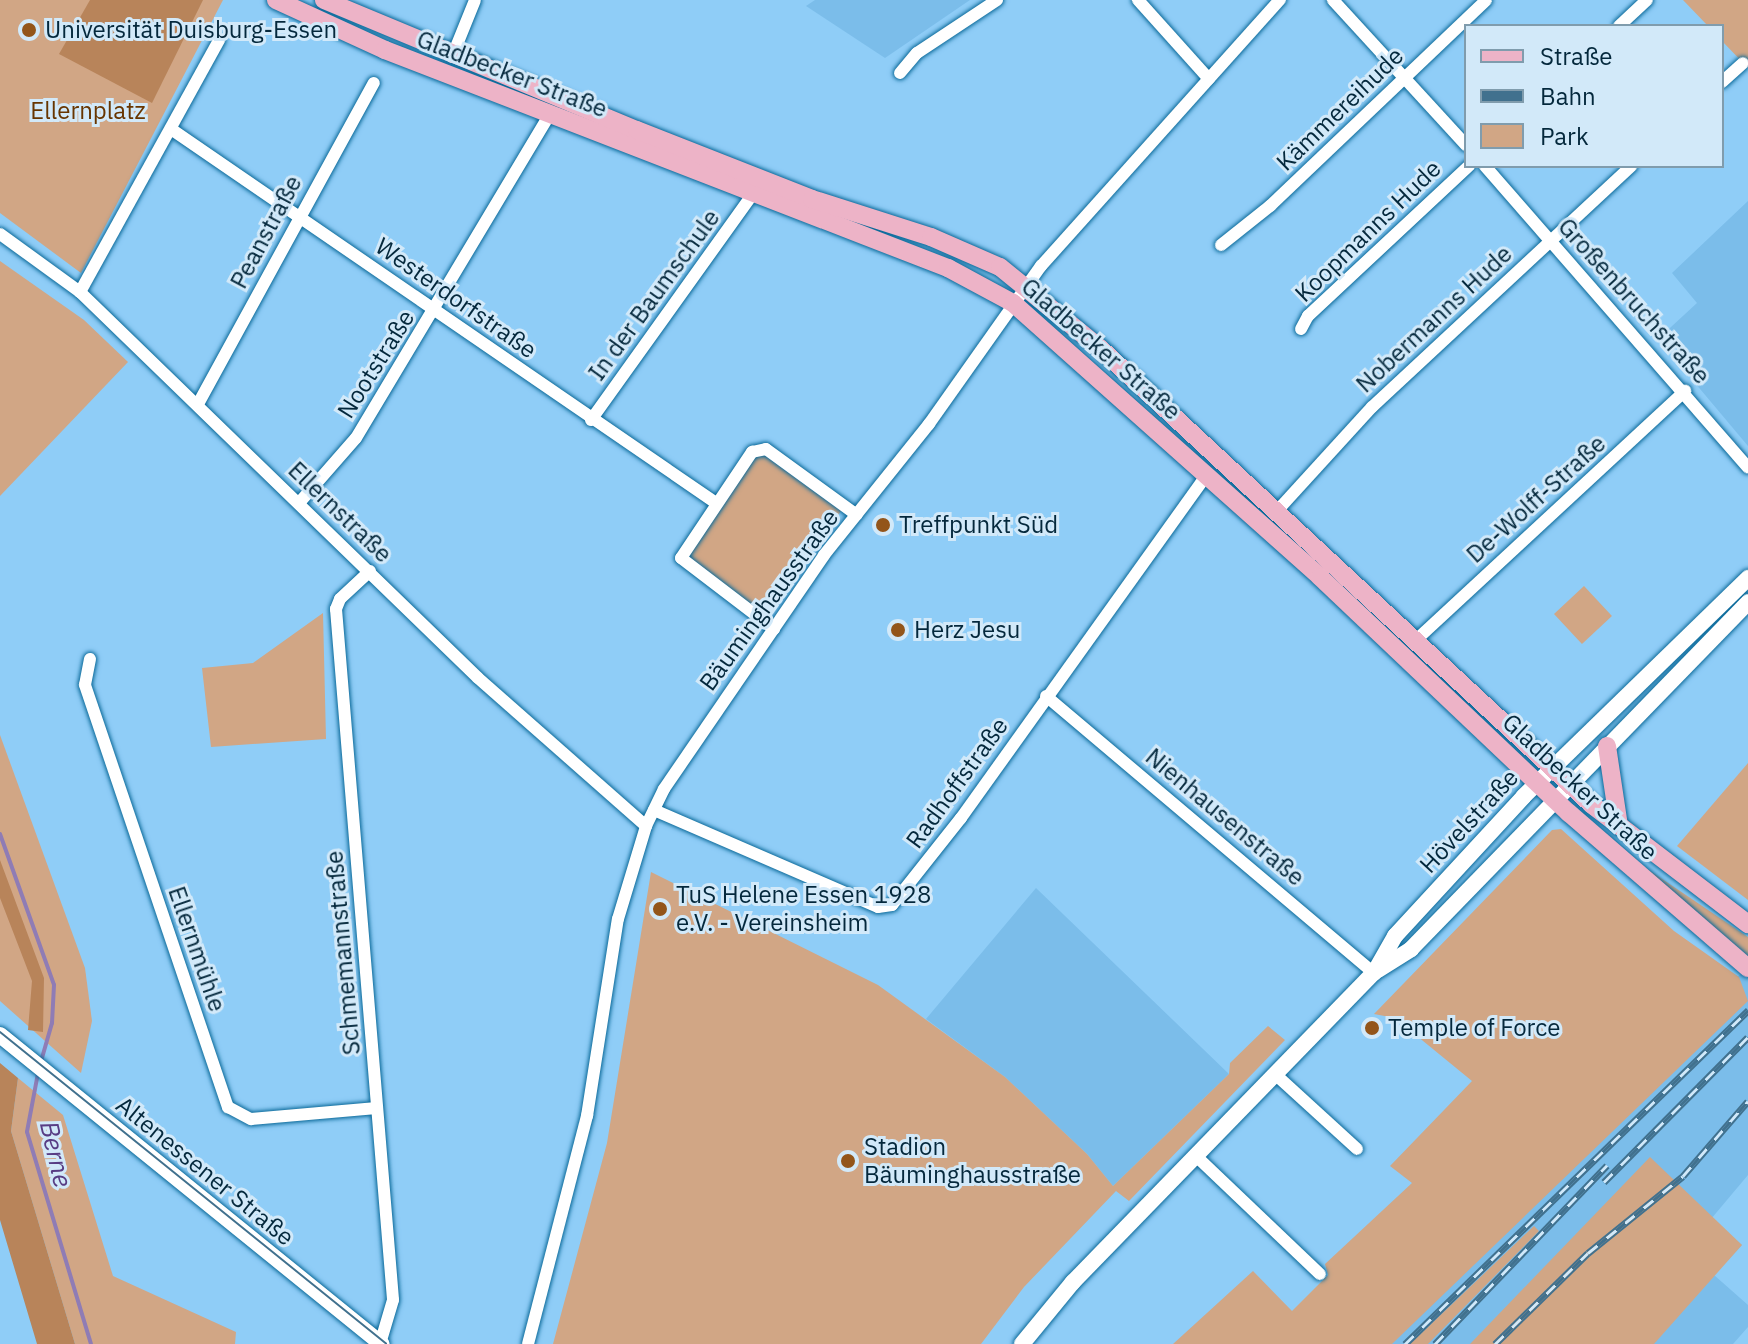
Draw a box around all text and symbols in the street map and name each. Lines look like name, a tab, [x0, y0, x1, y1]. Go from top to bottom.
place label: Universität Duisburg-Essen	[45, 16, 337, 44]
marker: Universität Duisburg-Essen	[20, 21, 38, 39]
street label: Gladbecker Straße	[413, 24, 611, 124]
legend	[1464, 24, 1724, 168]
text: Straße	[1540, 40, 1612, 72]
street label: Kämmereihude	[1271, 41, 1409, 177]
text: Bahn	[1540, 80, 1596, 112]
park label: Ellernplatz	[30, 97, 146, 125]
text: Park	[1540, 120, 1589, 152]
street label: Koopmanns Hude	[1289, 154, 1447, 308]
street label: Peanstraße	[224, 171, 308, 293]
street label: In der Baumschule	[582, 204, 726, 386]
street label: Großenbruchstraße	[1552, 212, 1716, 390]
street label: Westerdorfstraße	[370, 232, 542, 364]
street label: Nobermanns Hude	[1350, 239, 1518, 399]
street label: Gladbecker Straße	[1016, 272, 1186, 426]
street label: Nootstraße	[331, 305, 421, 423]
street label: De-Wolff-Straße	[1461, 429, 1611, 569]
street label: Ellernstraße	[282, 456, 398, 568]
street label: Bäuminghausstraße	[694, 504, 844, 696]
place label: Treffpunkt Süd	[899, 511, 1058, 539]
marker: Treffpunkt Süd	[874, 516, 892, 534]
place label: Herz Jesu	[914, 616, 1020, 644]
marker: Herz Jesu	[889, 621, 907, 639]
street label: Gladbecker Straße	[1497, 708, 1663, 866]
street label: Radhoffstraße	[900, 712, 1014, 854]
street label: Nienhausenstraße	[1140, 742, 1310, 892]
street label: Hövelstraße	[1414, 763, 1524, 879]
street label: Schmemannstraße	[320, 850, 366, 1056]
place label: TuS Helene Essen 1928 e.V. - Vereinsheim	[676, 881, 931, 937]
street label: Ellernmühle	[162, 883, 232, 1015]
marker: TuS Helene Essen 1928 e.V. - Vereinsheim	[651, 900, 669, 918]
place label: Temple of Force	[1388, 1014, 1560, 1042]
marker: Temple of Force	[1363, 1019, 1381, 1037]
street label: Altenessener Straße	[110, 1091, 300, 1251]
water label: Berne	[33, 1118, 79, 1190]
place label: Stadion Bäuminghausstraße	[864, 1133, 1081, 1189]
marker: Stadion Bäuminghausstraße	[839, 1152, 857, 1170]

